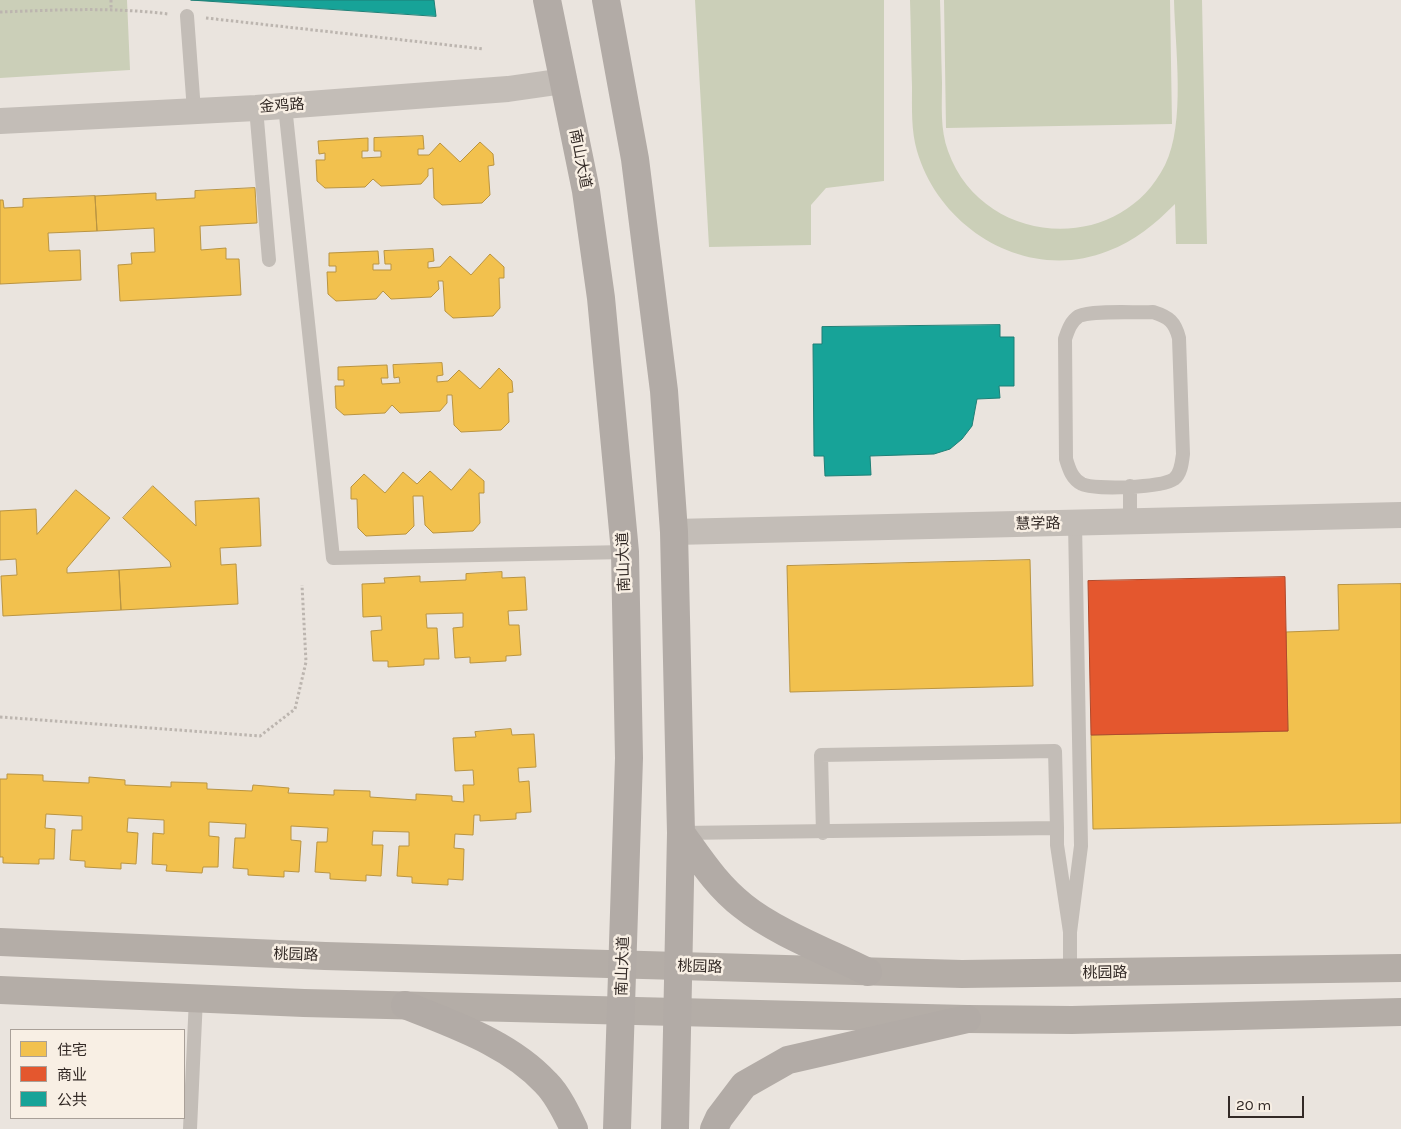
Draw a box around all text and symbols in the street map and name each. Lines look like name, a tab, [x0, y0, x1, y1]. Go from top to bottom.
street label: 金鸡路	[259, 95, 305, 117]
street label: 南山大道	[565, 128, 595, 190]
street label: 慧学路	[1015, 515, 1061, 533]
street label: 南山大道	[614, 532, 634, 592]
street label: 南山大道	[613, 936, 633, 996]
street label: 桃园路	[273, 945, 319, 965]
street label: 桃园路	[677, 957, 723, 977]
street label: 桃园路	[1082, 964, 1128, 982]
legend	[10, 1029, 185, 1119]
text: 住宅	[57, 1041, 87, 1059]
text: 商业	[57, 1066, 87, 1084]
scale bar	[1231, 1086, 1307, 1118]
text: 公共	[57, 1091, 87, 1109]
text: 20 m	[1236, 1096, 1271, 1114]

